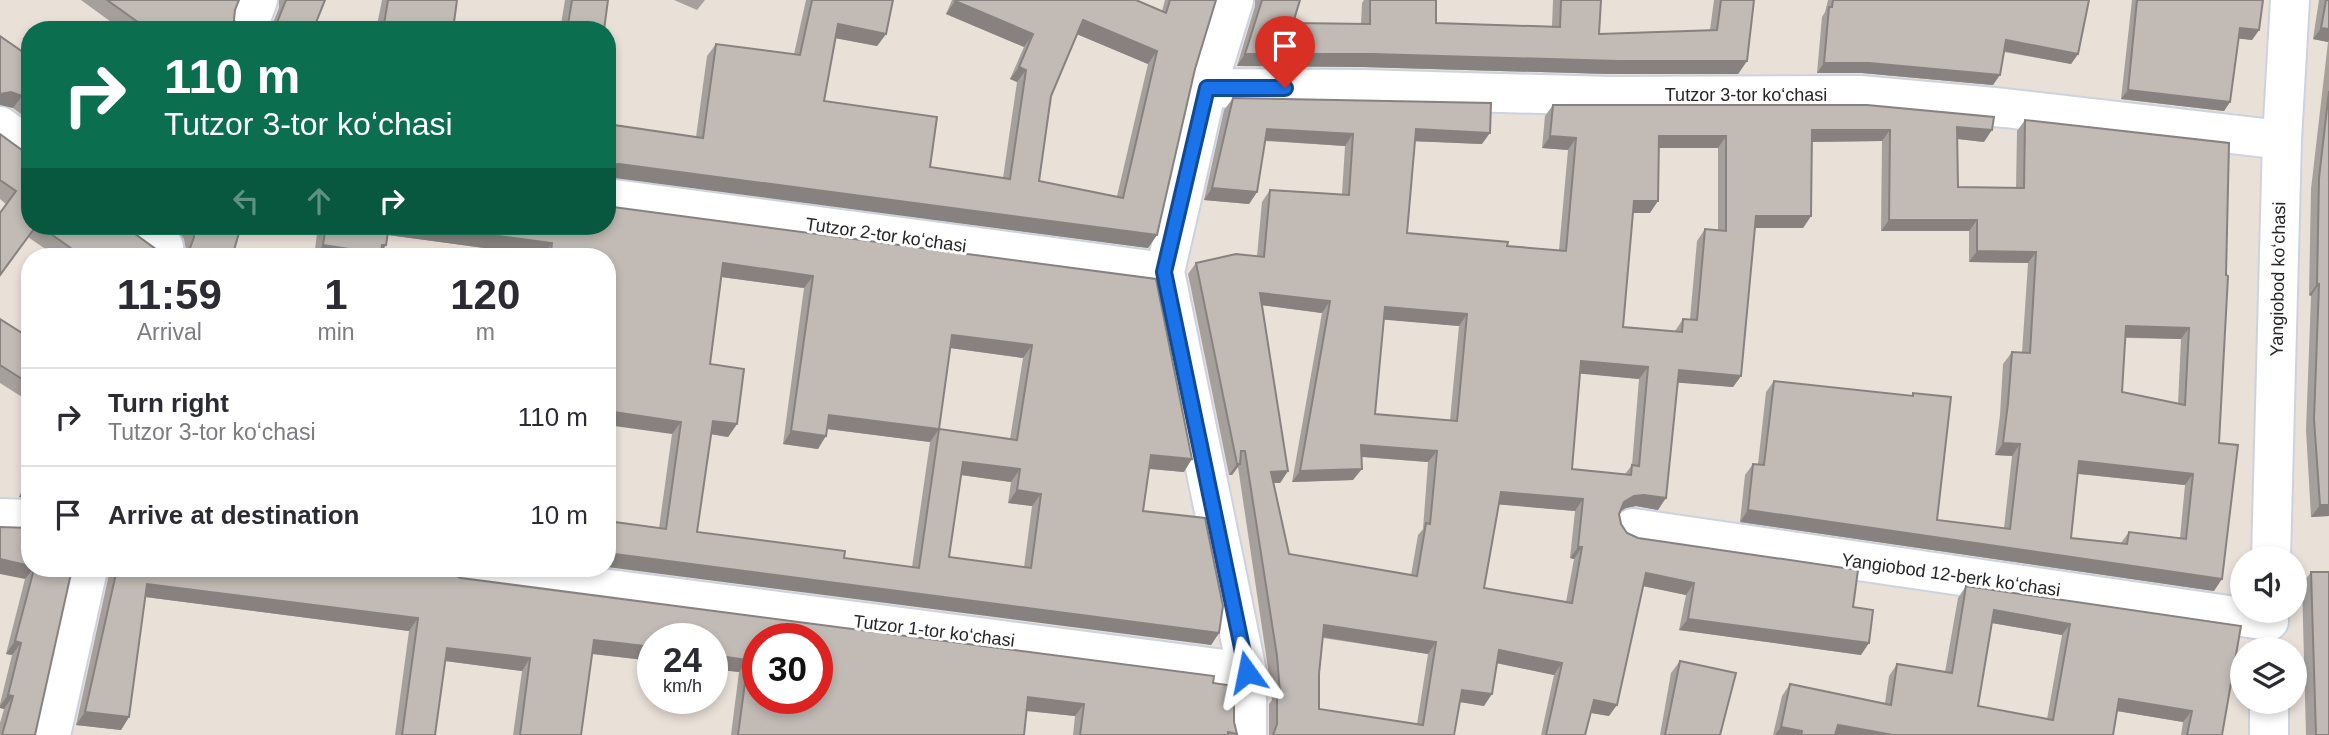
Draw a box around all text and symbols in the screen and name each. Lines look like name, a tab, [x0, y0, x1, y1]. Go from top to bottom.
pin	[1255, 16, 1315, 88]
icon: arrive	[1266, 27, 1304, 65]
icon: right	[49, 49, 140, 140]
text: 110 m	[164, 49, 300, 103]
street label: Tutzor 3-tor koʻchasi	[1665, 85, 1827, 105]
text: Tutzor 3-tor koʻchasi	[164, 106, 453, 142]
icon: left	[227, 182, 265, 220]
icon: ahead	[300, 182, 338, 220]
icon: right	[373, 182, 411, 220]
street label: Yangiobod koʻchasi	[2267, 201, 2289, 357]
street label: Tutzor 2-tor koʻchasi	[804, 214, 968, 256]
text: 11:59	[117, 271, 222, 318]
text: 1	[324, 271, 348, 318]
text: 120	[450, 271, 520, 318]
text: Arrival	[137, 319, 202, 345]
text: min	[317, 319, 355, 345]
text: m	[476, 319, 495, 345]
text: Turn right	[108, 388, 229, 418]
icon: right	[49, 398, 87, 436]
text: 110 m	[518, 402, 588, 432]
text: Tutzor 3-tor koʻchasi	[108, 419, 316, 445]
icon: arrive	[49, 496, 87, 534]
text: Arrive at destination	[108, 500, 359, 530]
text: 10 m	[530, 500, 588, 530]
map controls	[2230, 546, 2307, 714]
button: sound	[2230, 546, 2307, 623]
street label: Yangiobod 12-berk koʻchasi	[1840, 550, 2062, 600]
street label: Tutzor 1-tor koʻchasi	[852, 611, 1016, 651]
speed limit sign: 30	[742, 623, 833, 714]
position arrow	[1210, 635, 1284, 709]
button: layers	[2230, 637, 2307, 714]
text: 24	[663, 640, 702, 679]
text: km/h	[663, 676, 702, 696]

